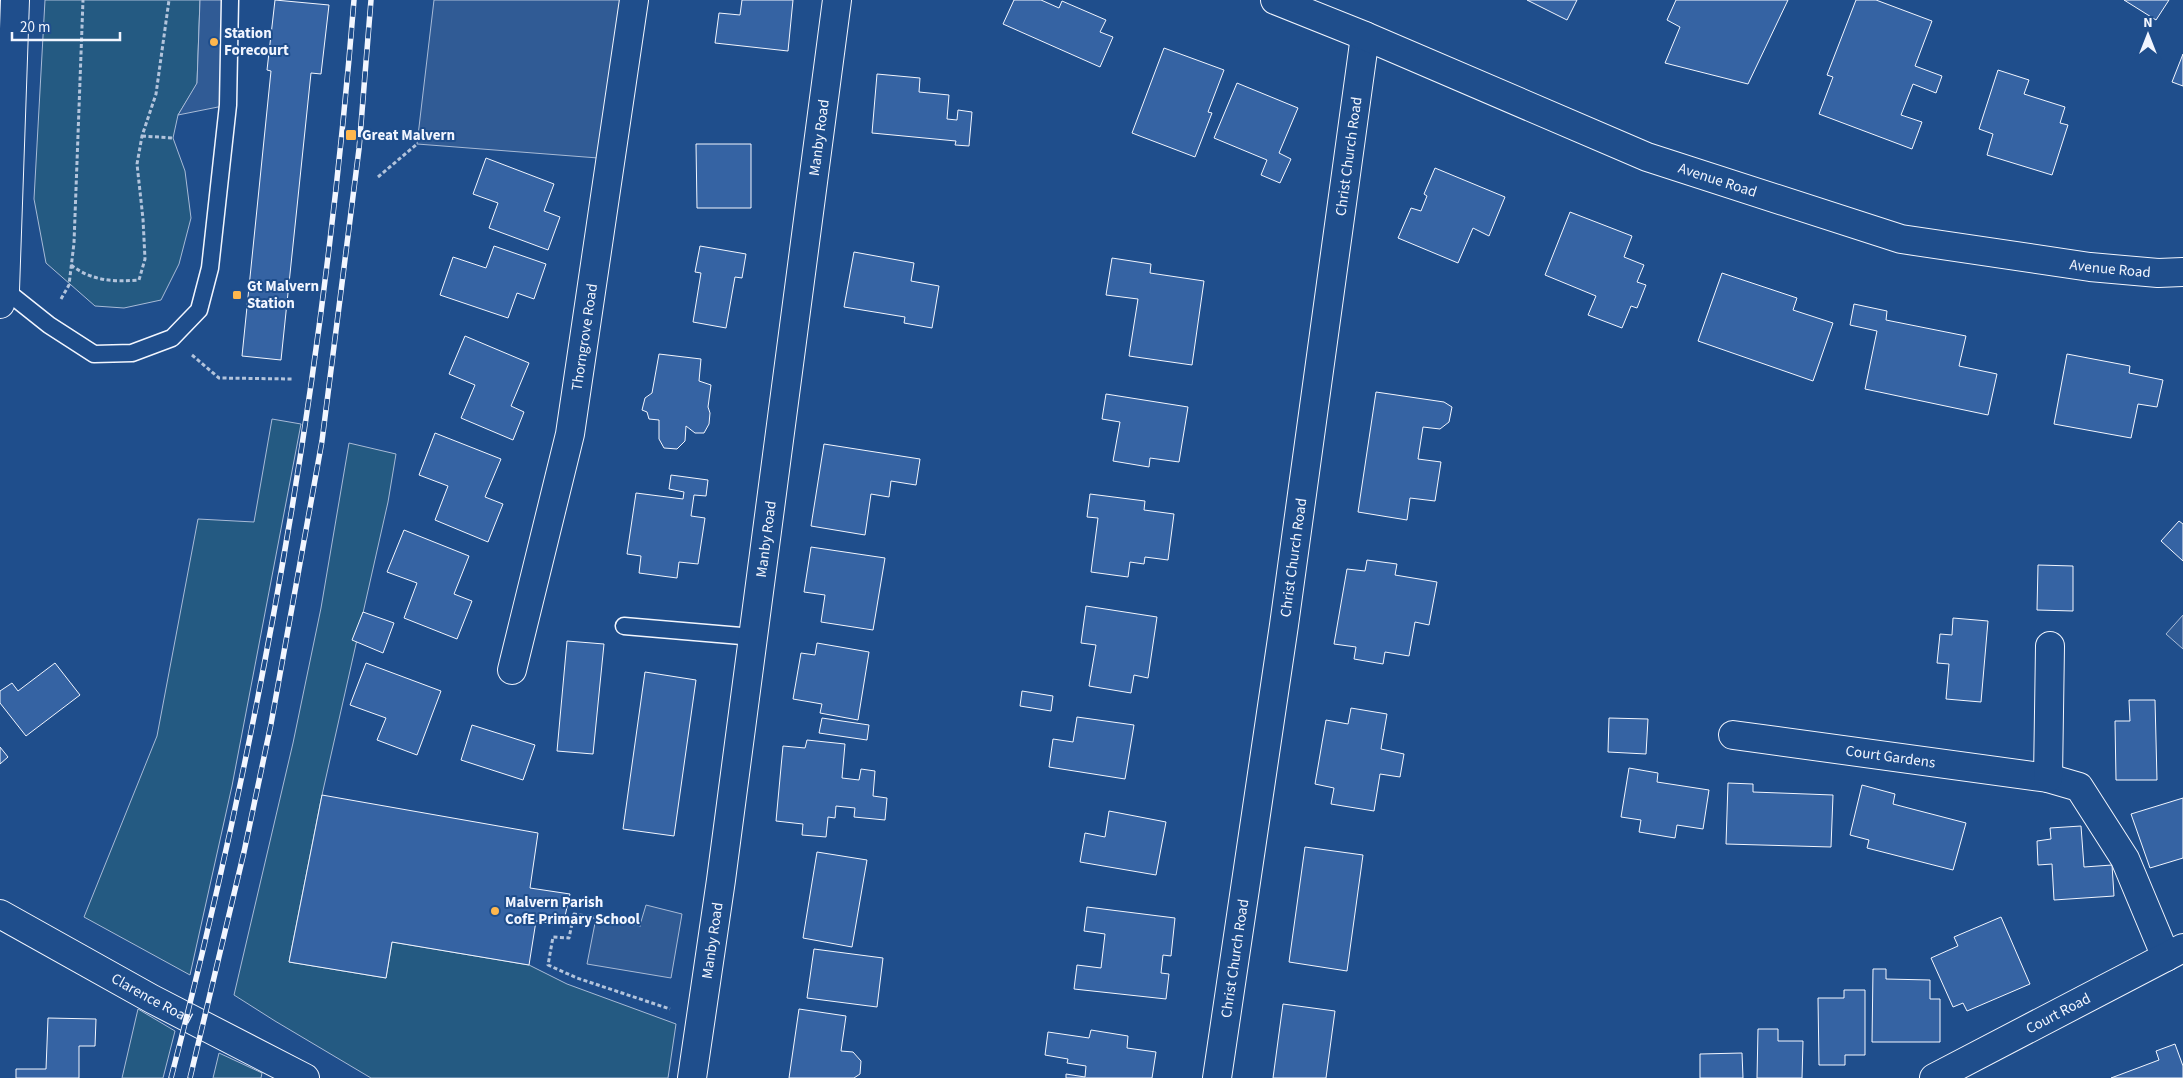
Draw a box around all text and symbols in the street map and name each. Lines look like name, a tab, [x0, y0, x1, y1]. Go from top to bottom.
scale bar	[12, 10, 120, 42]
north arrow	[2123, 10, 2173, 60]
text: N	[2143, 13, 2153, 33]
text: 20 m	[20, 17, 50, 38]
place label: Station Forecourt	[224, 23, 289, 61]
marker: Station Forecourt	[208, 36, 220, 48]
street label: Christ Church Road	[1330, 96, 1368, 217]
street label: Manby Road	[804, 98, 835, 177]
place label: Great Malvern	[362, 125, 455, 146]
marker: Great Malvern	[344, 128, 358, 142]
street label: Avenue Road	[1675, 158, 1759, 203]
street label: Avenue Road	[2068, 254, 2152, 283]
place label: Gt Malvern Station	[247, 276, 319, 314]
street label: Thorngrove Road	[567, 282, 603, 392]
marker: Gt Malvern Station	[231, 289, 243, 301]
street label: Christ Church Road	[1275, 497, 1312, 619]
street label: Manby Road	[751, 499, 782, 579]
street label: Court Gardens	[1844, 740, 1937, 774]
place label: Malvern Parish CofE Primary School	[505, 892, 641, 930]
street label: Christ Church Road	[1216, 897, 1254, 1019]
street label: Manby Road	[697, 901, 729, 980]
marker: Malvern Parish CofE Primary School	[489, 905, 501, 917]
street label: Clarence Road	[107, 968, 196, 1029]
street label: Court Road	[2022, 988, 2094, 1039]

